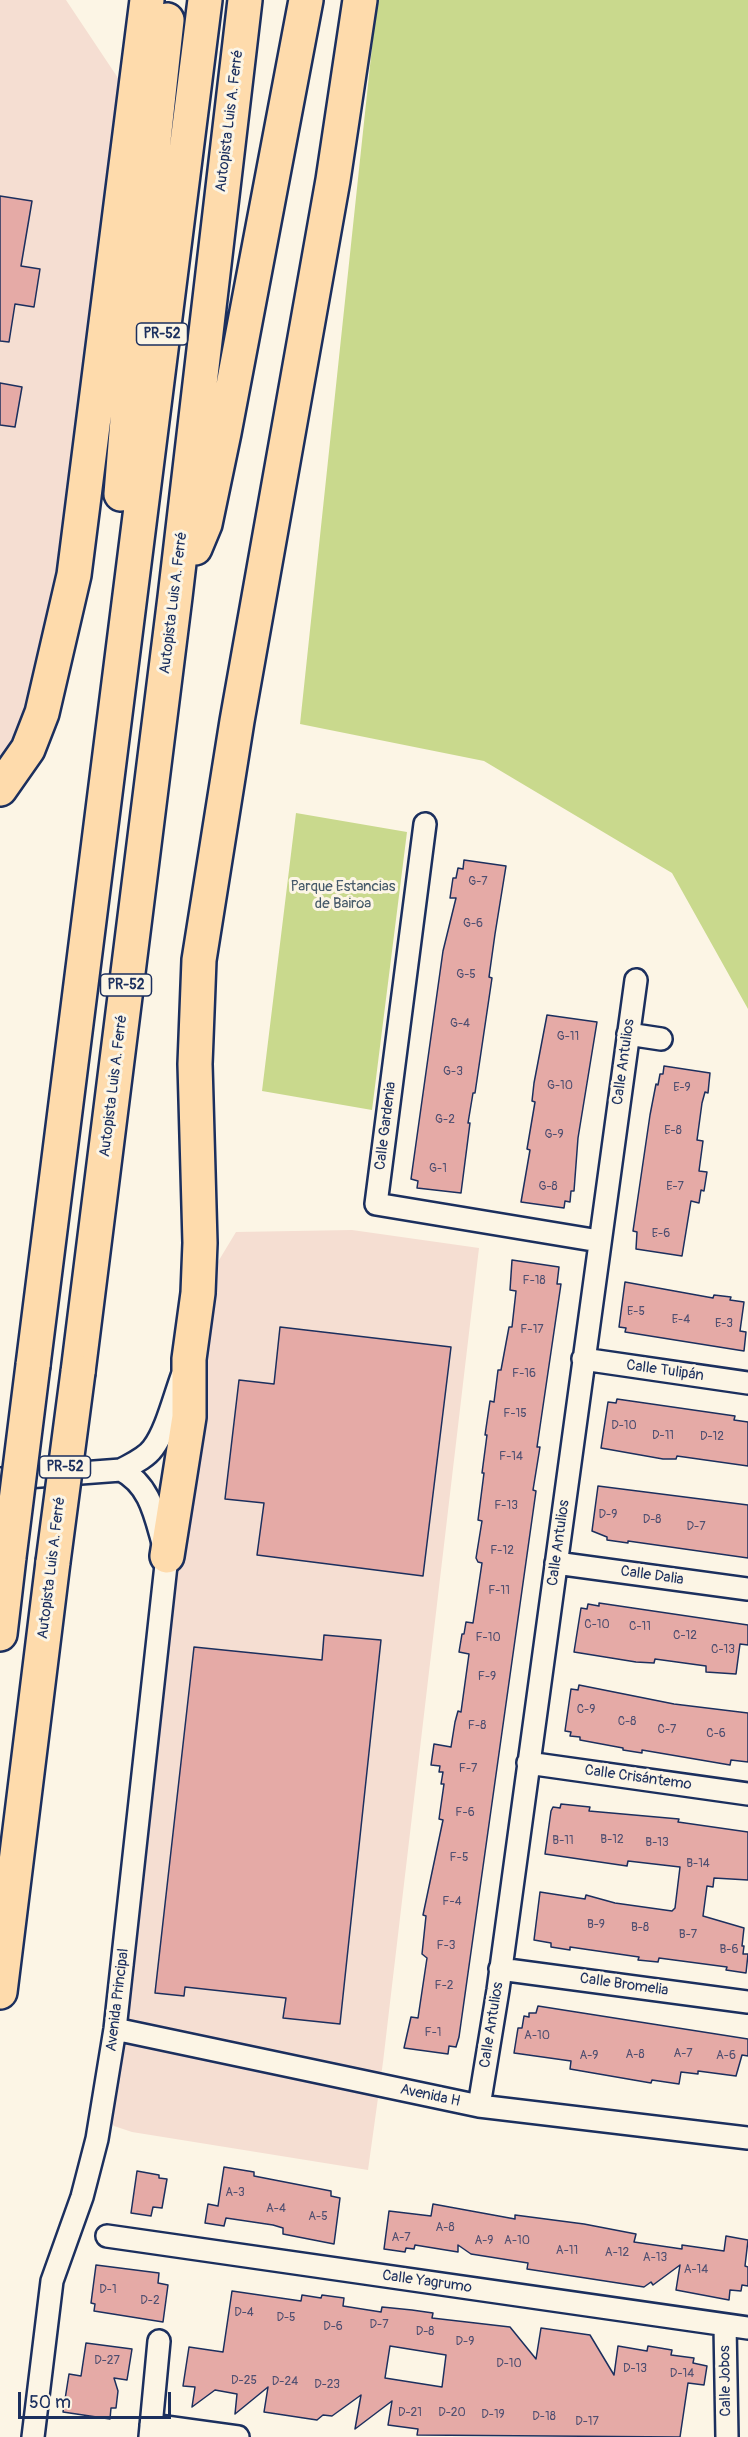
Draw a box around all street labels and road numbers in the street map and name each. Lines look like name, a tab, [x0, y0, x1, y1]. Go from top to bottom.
street label: Autopista Luis A. Ferré	[212, 49, 248, 193]
road number: PR-52	[136, 323, 188, 345]
street label: Autopista Luis A. Ferré	[156, 531, 192, 675]
road number: PR-52	[100, 974, 152, 996]
street label: Autopista Luis A. Ferré	[96, 1014, 132, 1158]
street label: Calle Antulios	[609, 1018, 639, 1106]
street label: Calle Gardenia	[372, 1081, 400, 1171]
street label: Calle Tulipán	[625, 1357, 705, 1385]
road number: PR-52	[40, 1456, 90, 1478]
street label: Autopista Luis A. Ferré	[34, 1496, 70, 1640]
street label: Calle Antulios	[544, 1499, 574, 1587]
street label: Calle Dalia	[619, 1563, 685, 1589]
street label: Calle Crisántemo	[583, 1762, 693, 1794]
street label: Avenida Principal	[103, 1947, 133, 2053]
street label: Calle Bromelia	[579, 1970, 669, 2000]
street label: Calle Antulios	[476, 1981, 508, 2069]
street label: Avenida H	[398, 2081, 462, 2111]
street label: Calle Yagrumo	[381, 2267, 473, 2297]
street label: Calle Jobos	[716, 2345, 736, 2417]

